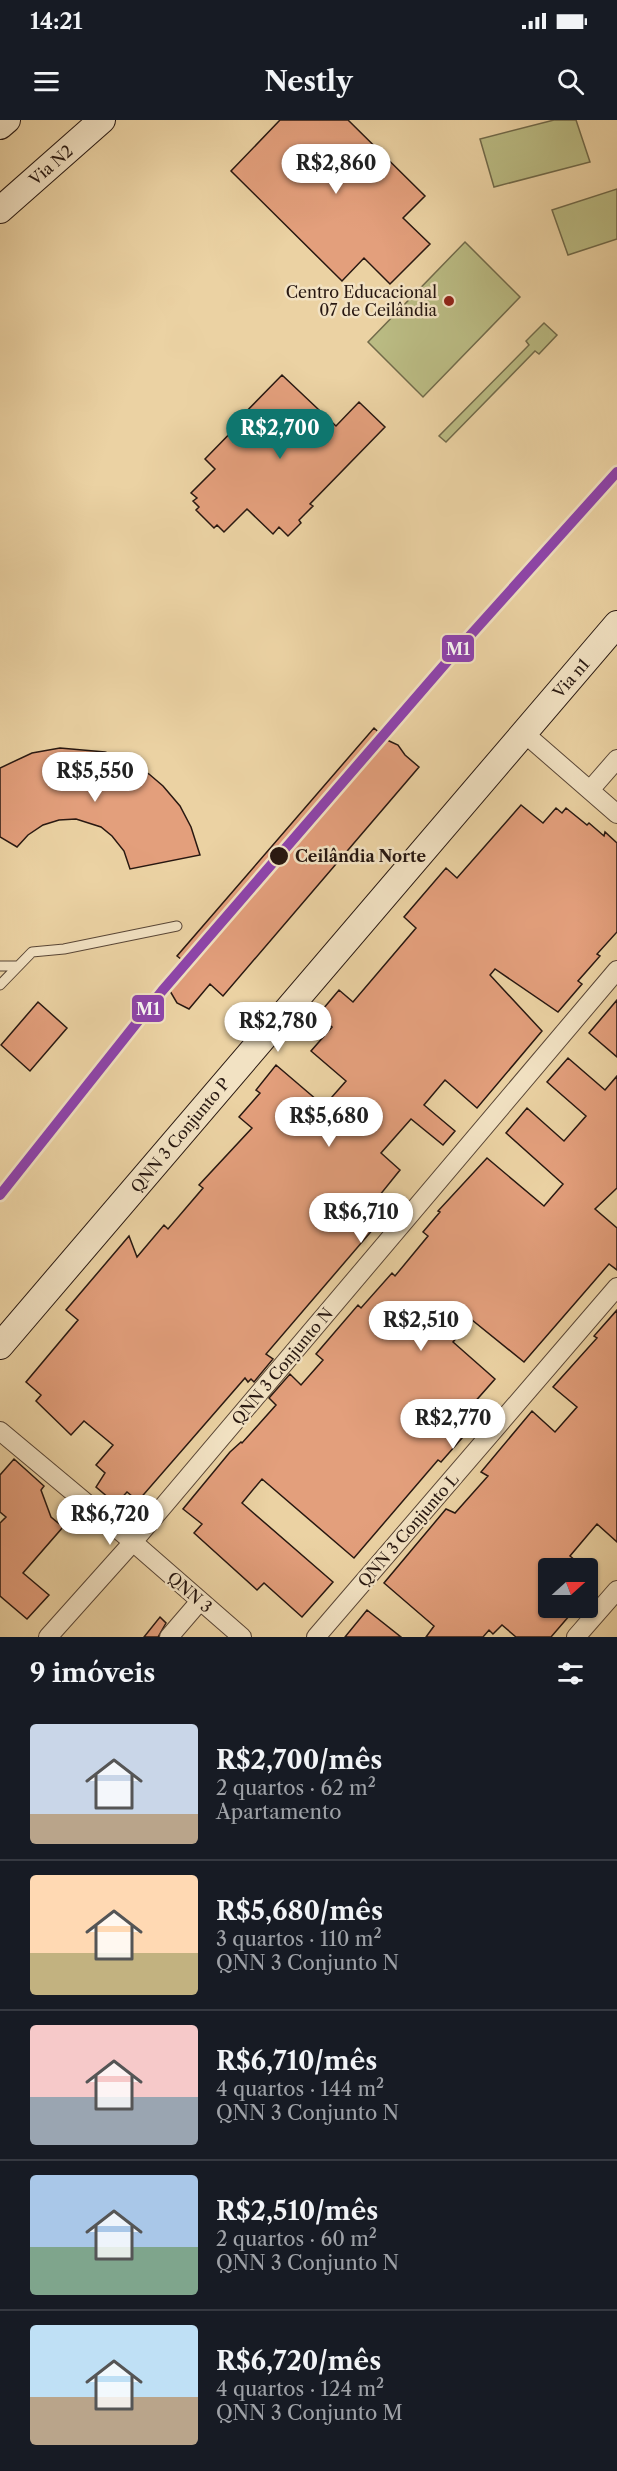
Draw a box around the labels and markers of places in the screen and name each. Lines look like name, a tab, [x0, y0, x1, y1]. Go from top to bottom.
pin: R$2,860	[281, 144, 391, 195]
place label: Centro Educacional 07 de Ceilândia	[286, 282, 438, 320]
marker: Centro Educacional 07 de Ceilândia	[442, 294, 456, 308]
pin: R$2,700	[225, 409, 335, 460]
pin: R$5,550	[40, 752, 150, 803]
marker: Ceilândia Norte	[268, 845, 290, 867]
place label: Ceilândia Norte	[295, 846, 426, 866]
pin: R$2,780	[223, 1002, 333, 1053]
pin: R$5,680	[274, 1097, 384, 1148]
pin: R$6,710	[306, 1193, 416, 1244]
pin: R$2,510	[366, 1301, 476, 1352]
pin: R$2,770	[398, 1399, 508, 1450]
pin: R$6,720	[55, 1495, 165, 1546]

